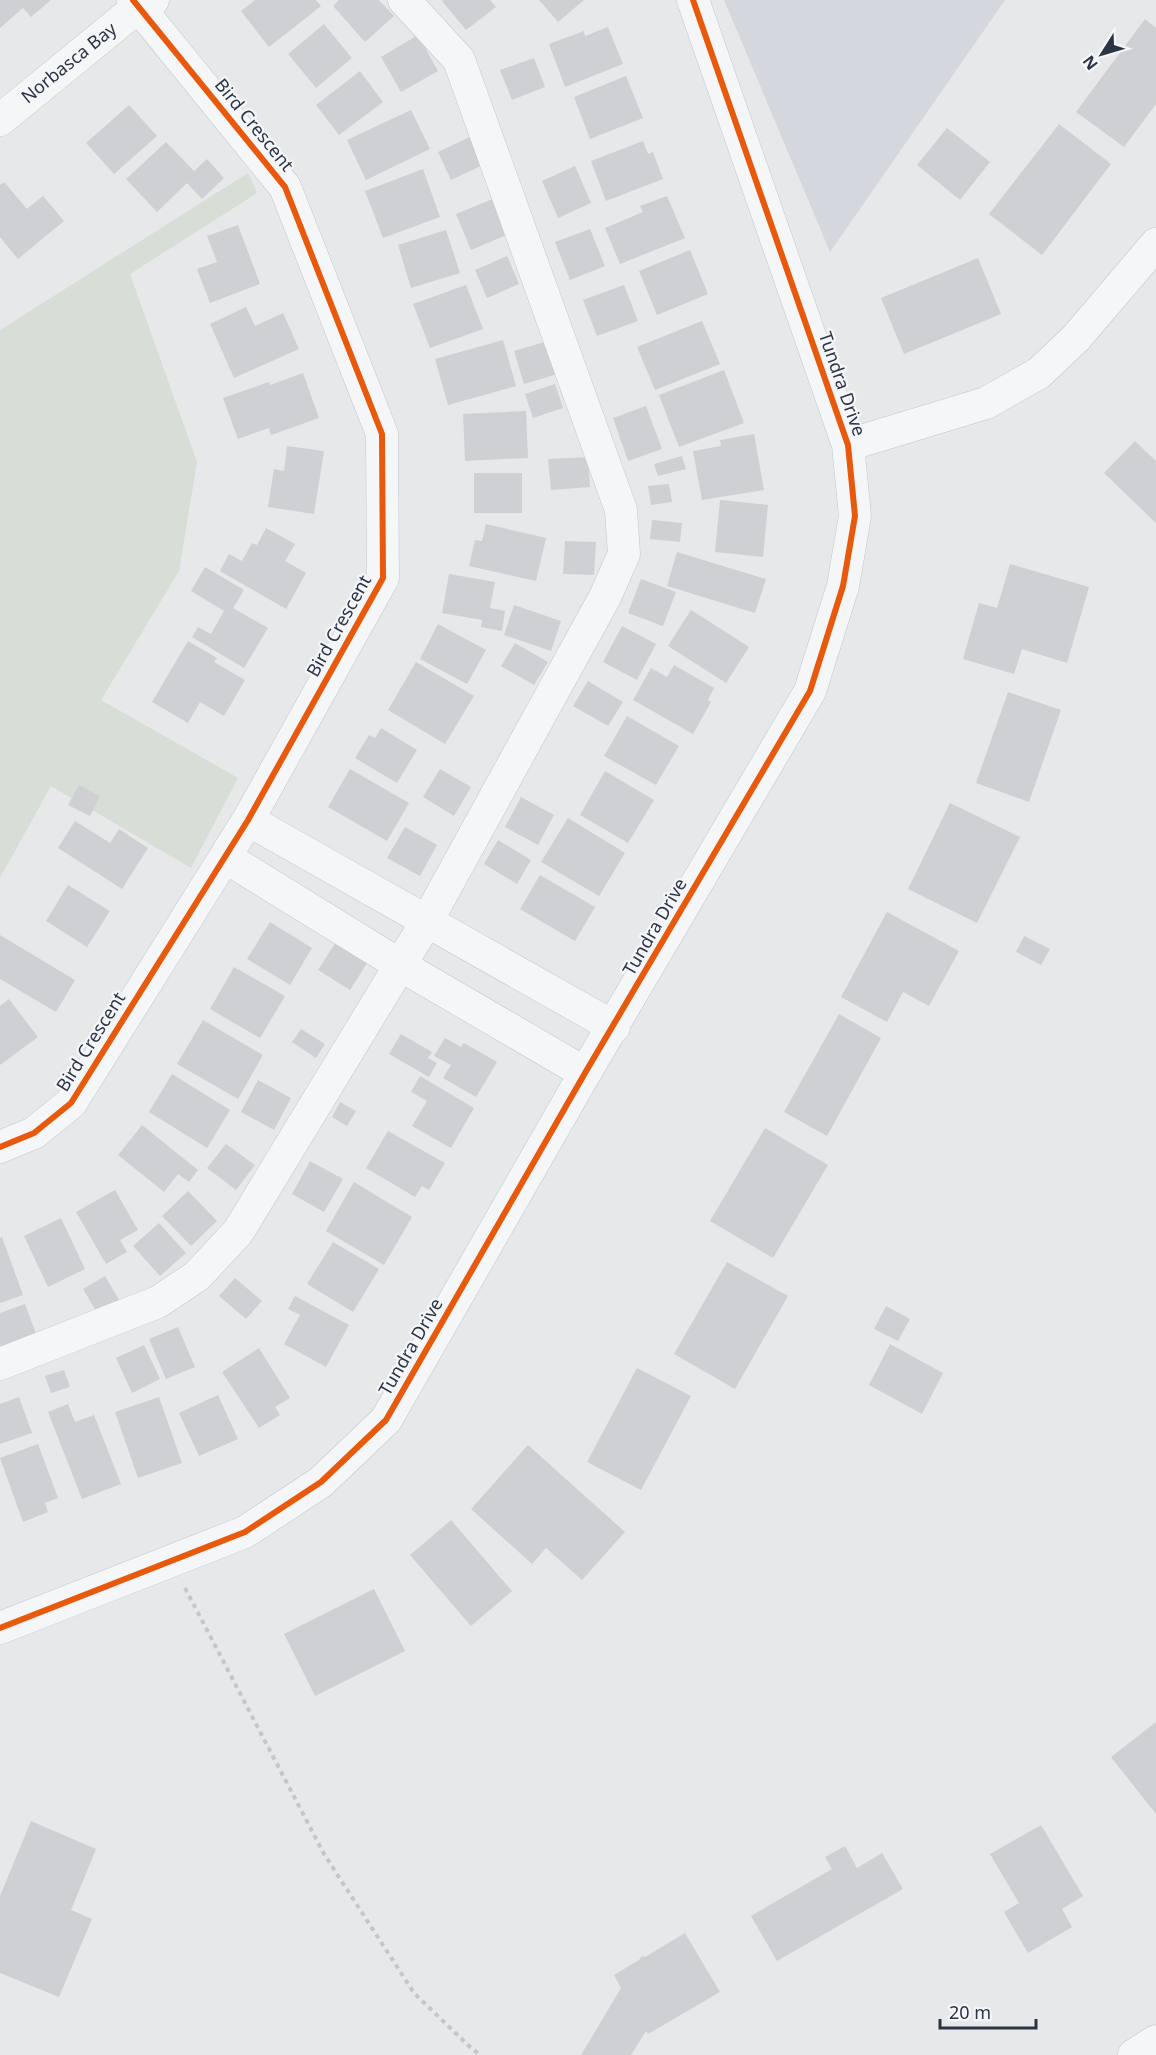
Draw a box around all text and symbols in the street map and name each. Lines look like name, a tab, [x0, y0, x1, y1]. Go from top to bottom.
street label: Norbasca Bay	[16, 16, 122, 108]
north arrow	[1072, 24, 1132, 84]
text: N	[1077, 51, 1103, 75]
street label: Bird Crescent	[210, 73, 300, 176]
street label: Tundra Drive	[814, 328, 872, 439]
street label: Bird Crescent	[300, 570, 376, 681]
street label: Tundra Drive	[617, 873, 692, 980]
street label: Bird Crescent	[50, 987, 130, 1096]
street label: Tundra Drive	[373, 1293, 448, 1400]
scale bar	[940, 1992, 1036, 2030]
text: 20 m	[949, 2000, 991, 2024]

